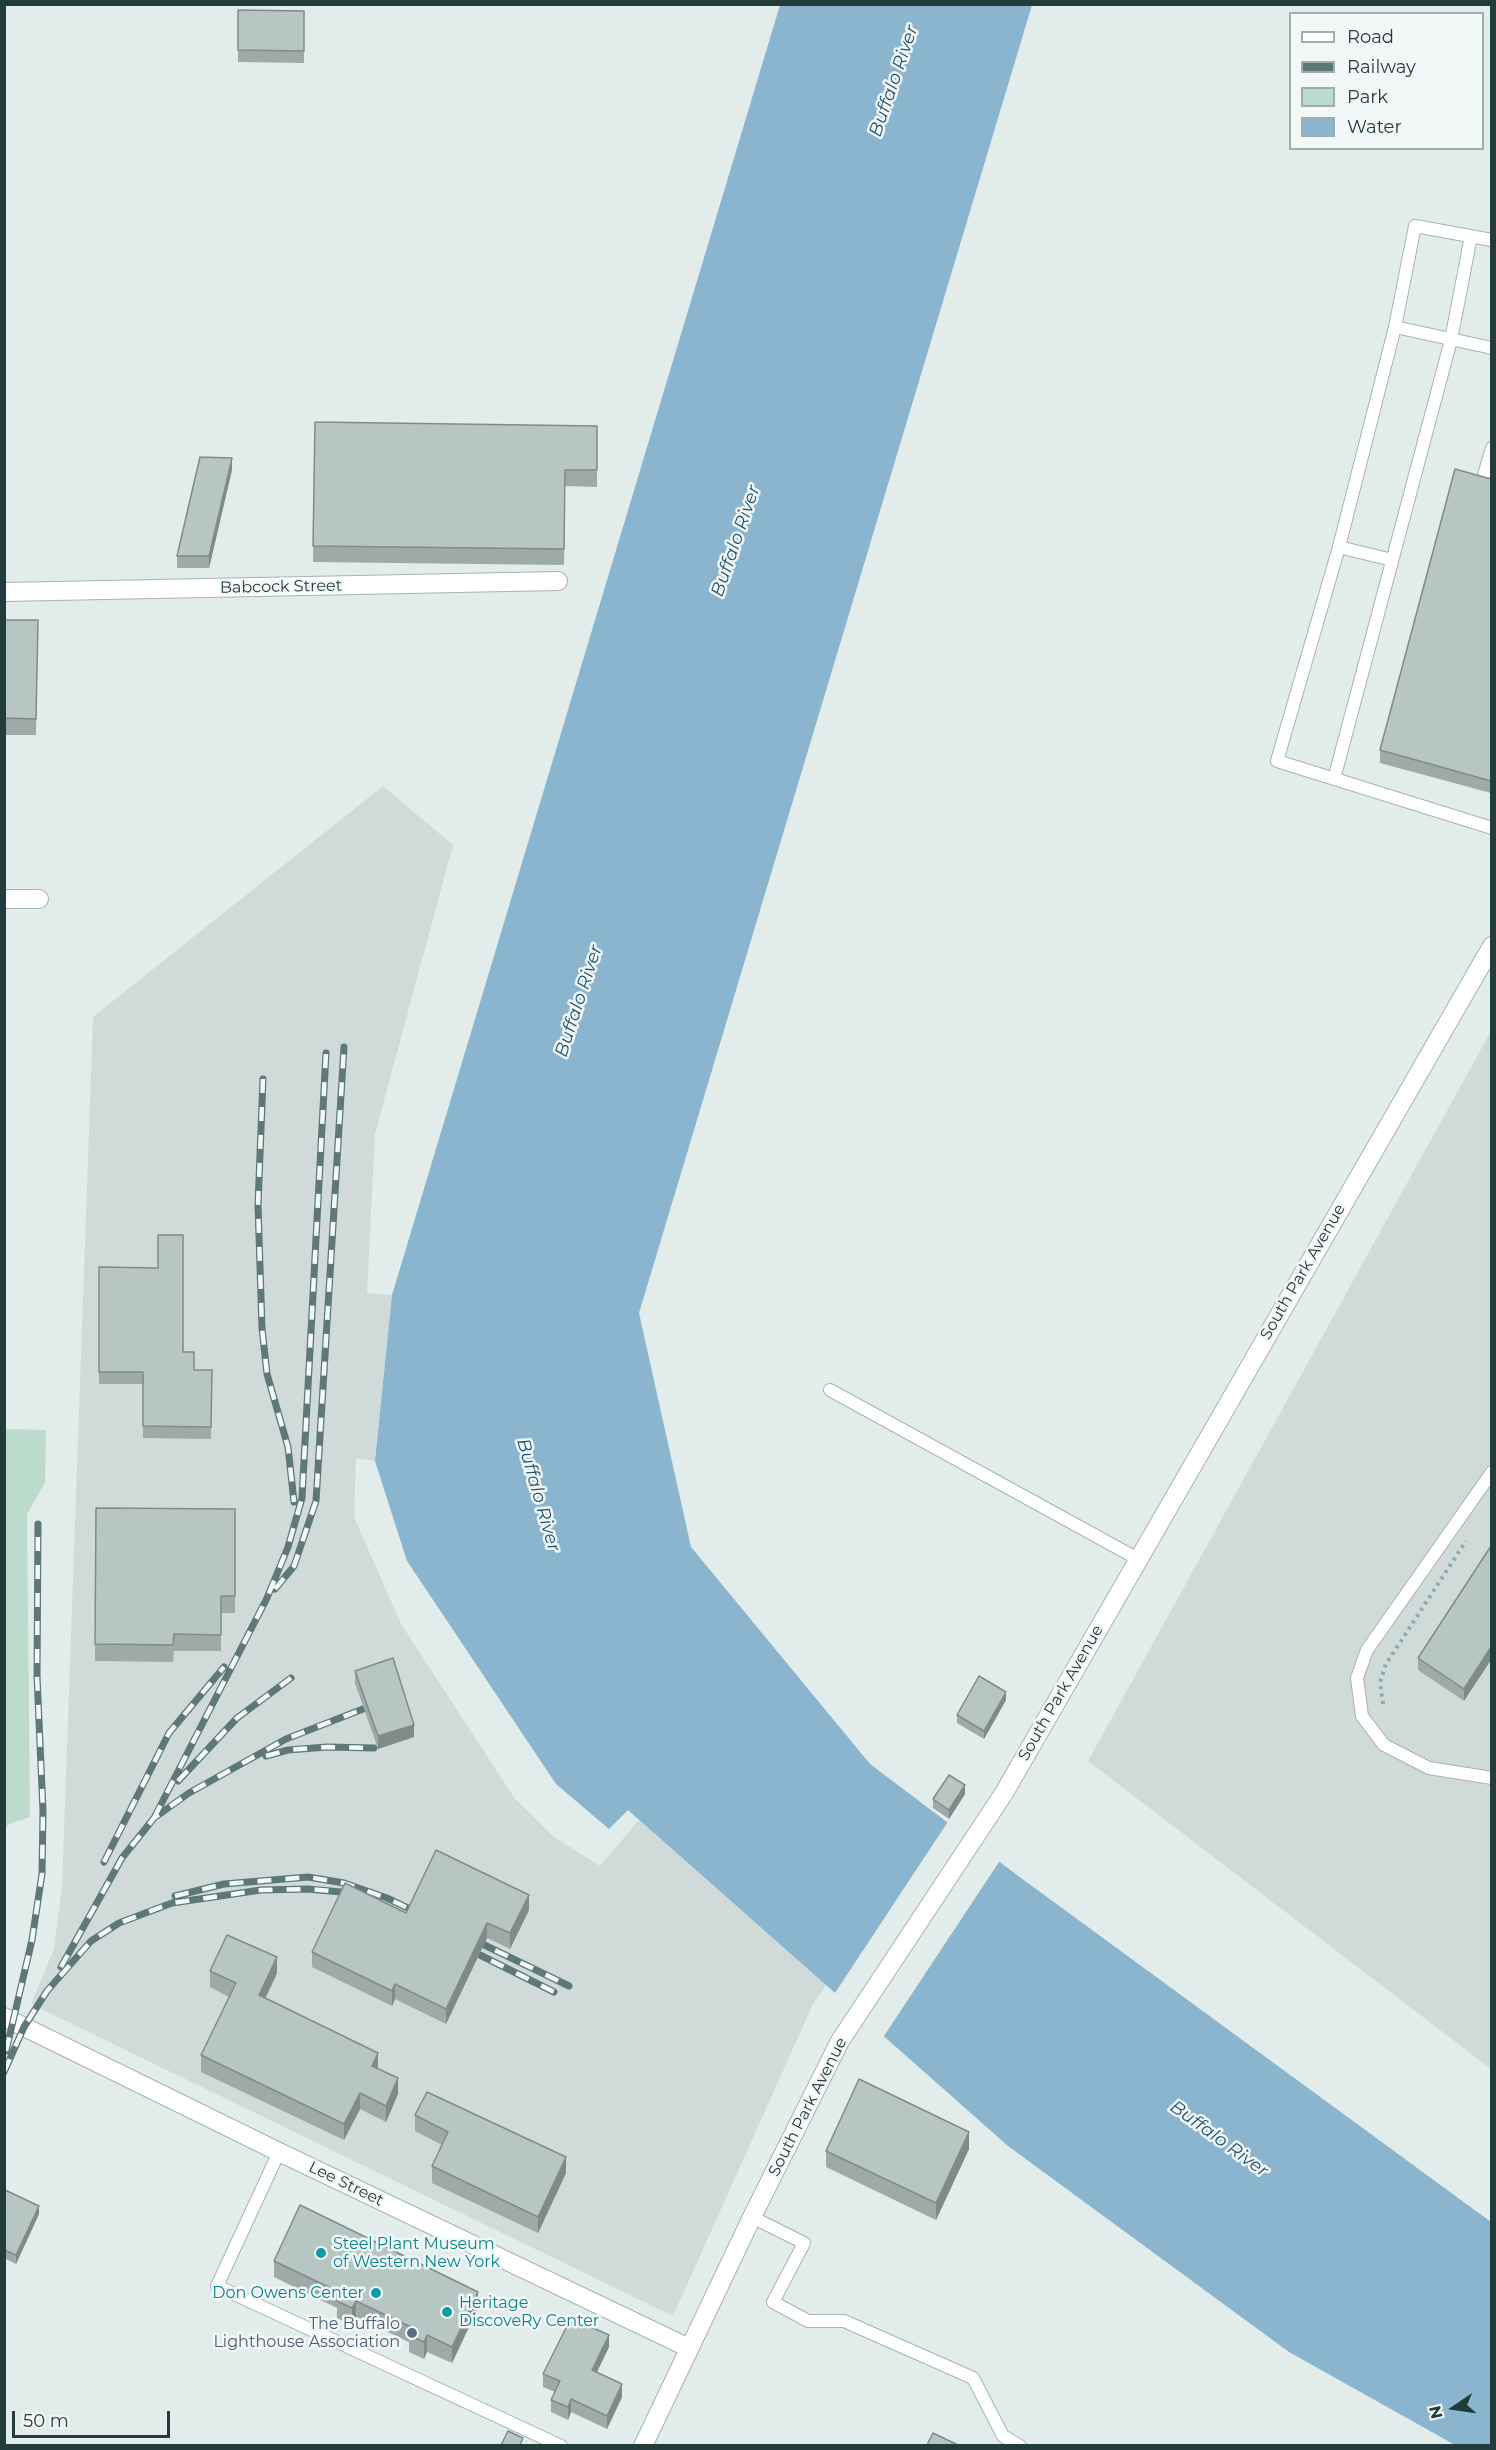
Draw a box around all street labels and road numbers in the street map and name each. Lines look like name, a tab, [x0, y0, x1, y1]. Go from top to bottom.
street label: Babcock Street	[220, 576, 342, 598]
street label: South Park Avenue	[1256, 1201, 1350, 1343]
street label: South Park Avenue	[1014, 1622, 1108, 1764]
street label: South Park Avenue	[765, 2034, 851, 2180]
street label: Lee Street	[305, 2158, 387, 2210]

